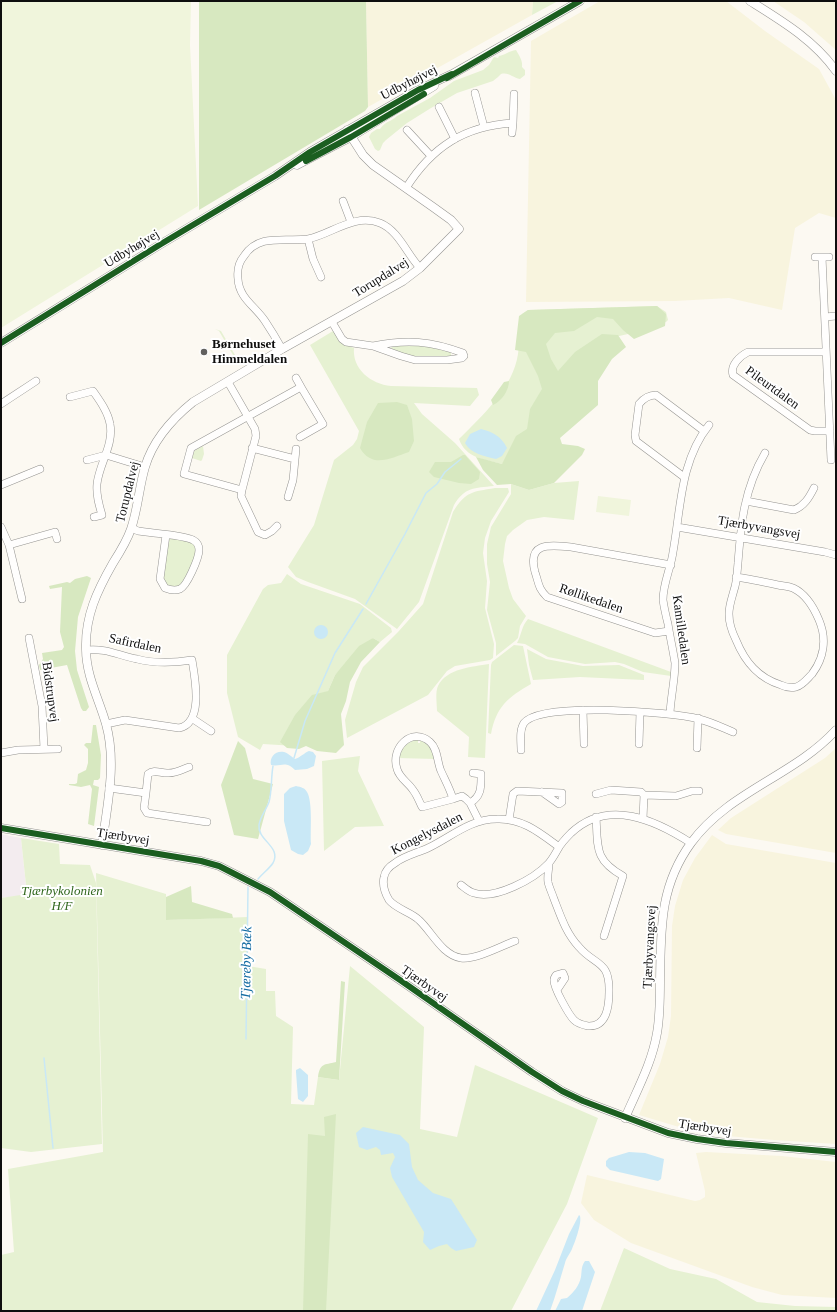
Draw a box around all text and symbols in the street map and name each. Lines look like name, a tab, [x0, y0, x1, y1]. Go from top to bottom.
street label: Udbyhøjvej	[378, 62, 440, 104]
street label: Udbyhøjvej	[102, 227, 162, 271]
street label: Torupdalvej	[350, 255, 412, 301]
place label: Børnehuset Himmeldalen	[212, 337, 287, 368]
marker: Børnehuset Himmeldalen	[199, 347, 209, 357]
street label: Pileurtdalen	[742, 363, 802, 413]
street label: Torupdalvej	[113, 460, 143, 524]
street label: Tjærbyvangsvej	[716, 513, 802, 543]
street label: Røllikedalen	[557, 581, 625, 617]
street label: Kamilledalen	[668, 594, 694, 666]
street label: Safirdalen	[107, 631, 163, 657]
street label: Bidstrupvej	[38, 661, 62, 723]
street label: Kongelysdalen	[389, 809, 465, 859]
street label: Tjærbyvej	[95, 825, 151, 849]
park label: Tjærbykolonien H/F	[21, 884, 103, 915]
street label: Tjærbyvangsvej	[640, 905, 660, 989]
water label: Tjæreby Bæk	[238, 926, 256, 1000]
street label: Tjærbyvej	[398, 962, 450, 1006]
street label: Tjærbyvej	[677, 1116, 733, 1140]

